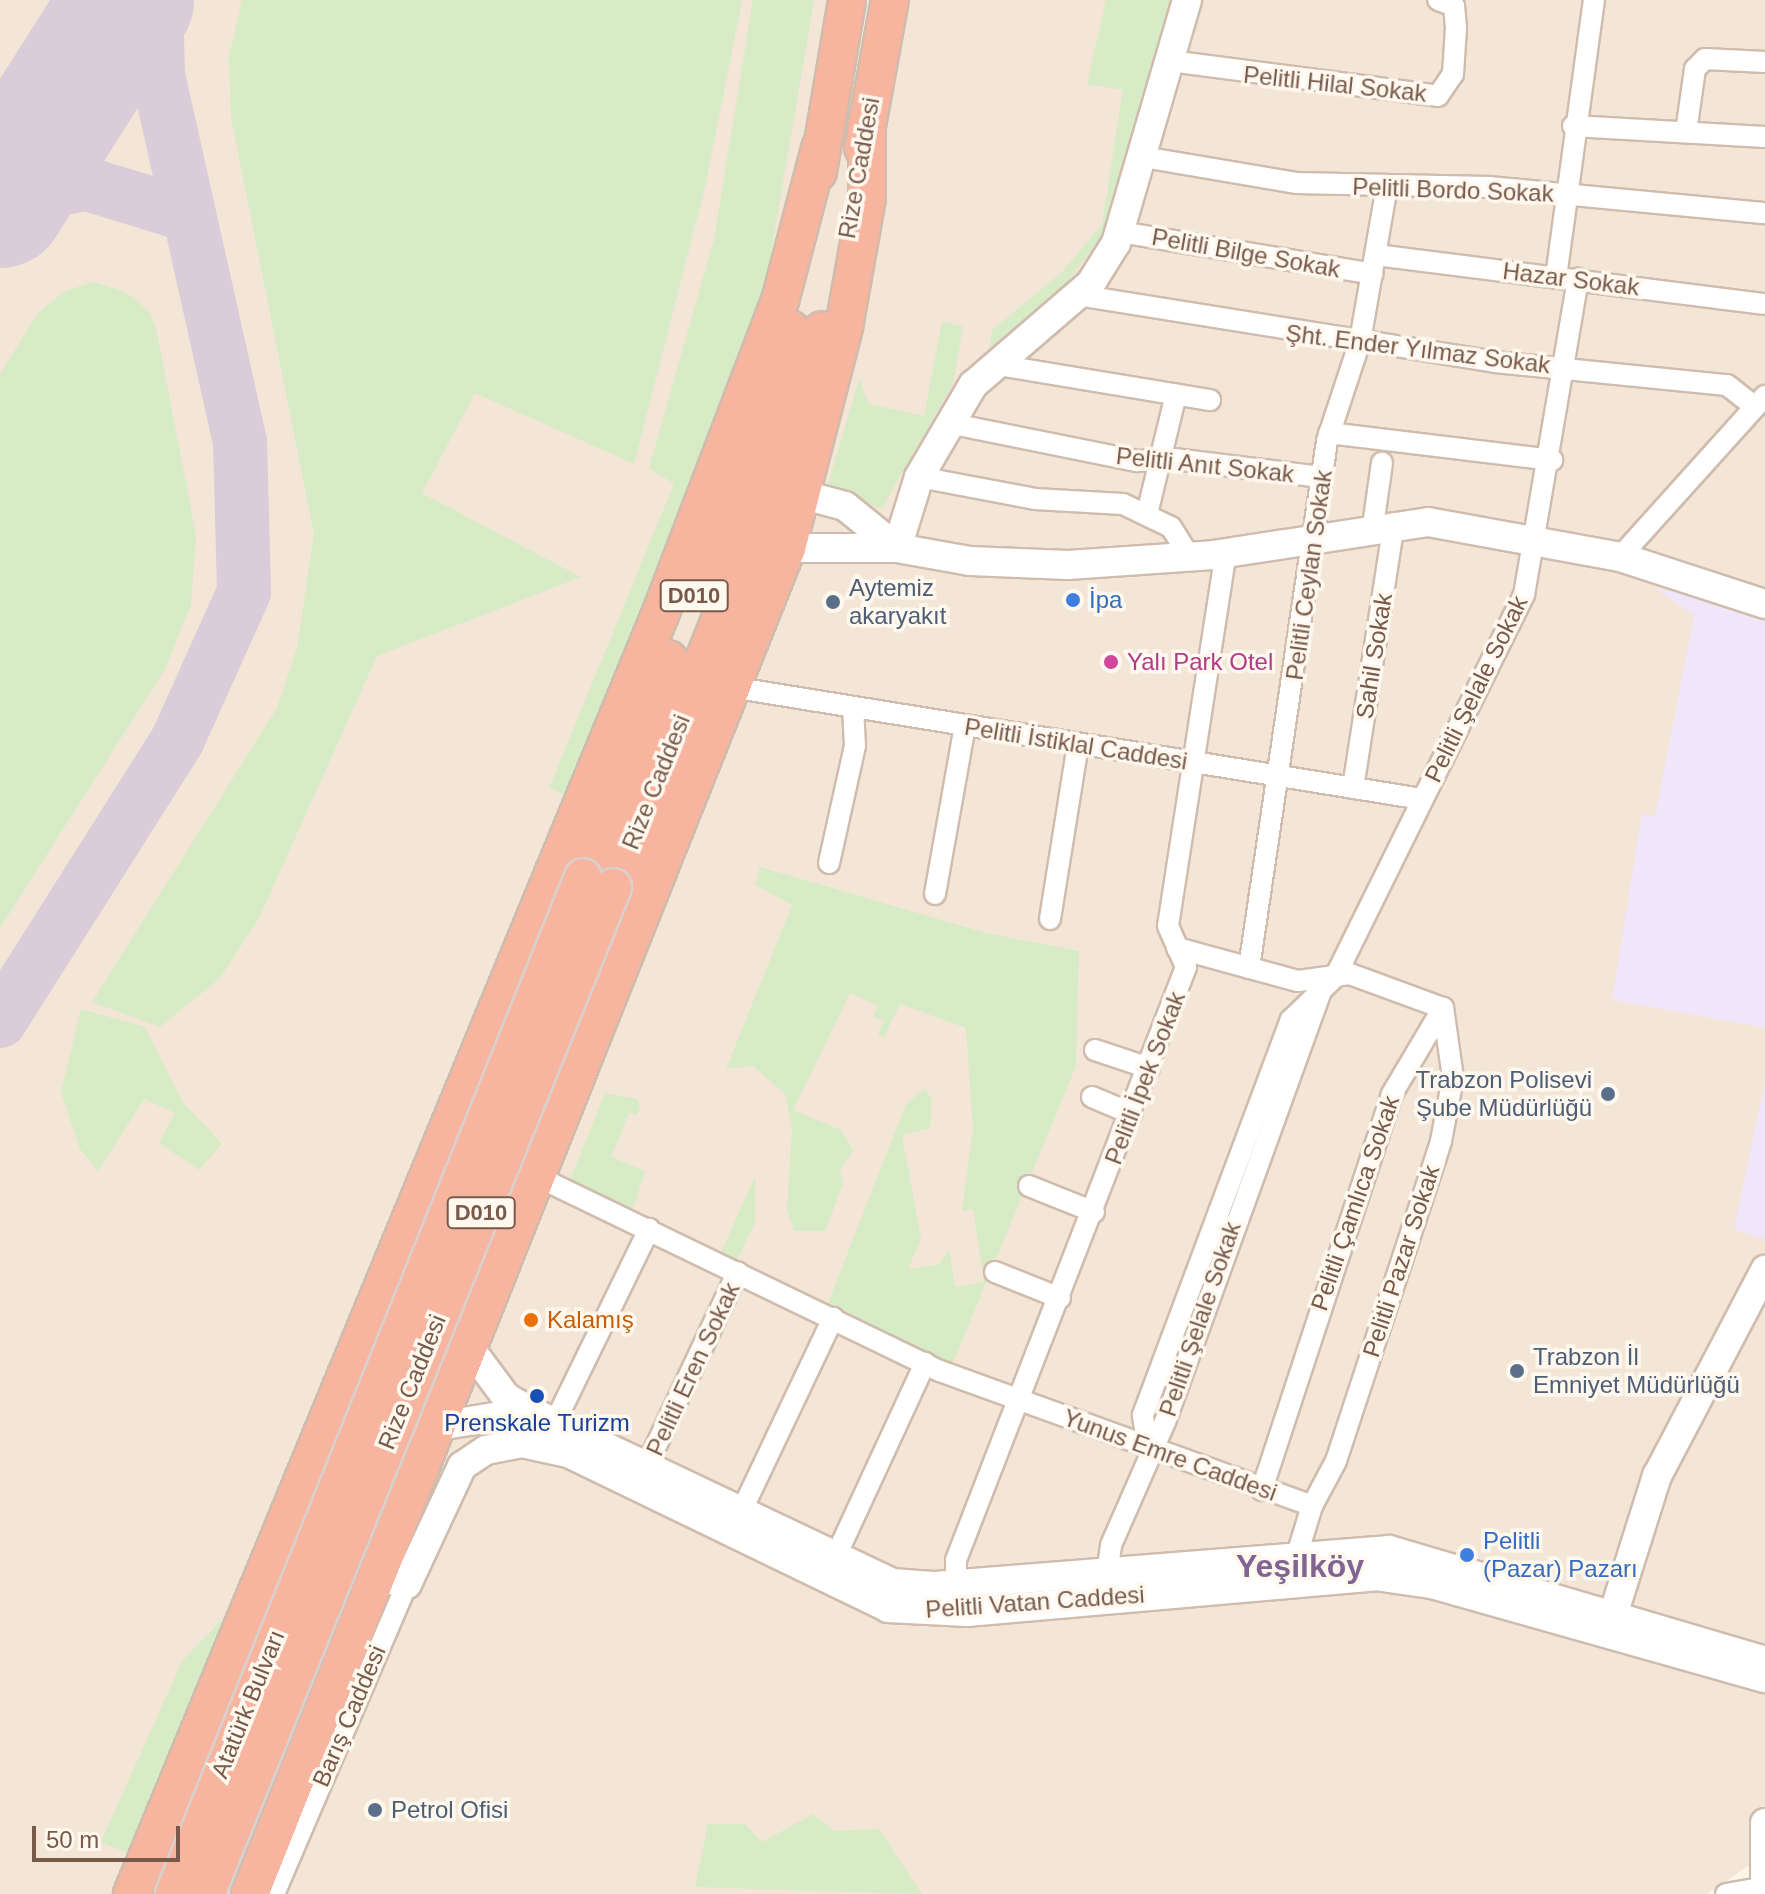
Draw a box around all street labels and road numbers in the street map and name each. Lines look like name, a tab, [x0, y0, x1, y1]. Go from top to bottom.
street label: Pelitli Hilal Sokak	[1242, 60, 1428, 108]
street label: Rize Caddesi	[832, 95, 886, 241]
street label: Pelitli Bordo Sokak	[1352, 172, 1554, 208]
street label: Pelitli Bilge Sokak	[1150, 222, 1342, 284]
street label: Hazar Sokak	[1501, 256, 1641, 302]
street label: Şht. Ender Yılmaz Sokak	[1284, 318, 1552, 380]
street label: Pelitli Anıt Sokak	[1114, 441, 1296, 489]
street label: Pelitli Ceylan Sokak	[1280, 468, 1338, 682]
road number: D010	[658, 578, 730, 614]
street label: Sahil Sokak	[1350, 591, 1398, 721]
street label: Pelitli Şelale Sokak	[1418, 591, 1534, 787]
street label: Rize Caddesi	[616, 710, 696, 854]
street label: Pelitli İstiklal Caddesi	[962, 712, 1190, 776]
street label: Pelitli İpek Sokak	[1099, 988, 1191, 1168]
street label: Pelitli Çamlıca Sokak	[1305, 1092, 1405, 1314]
street label: Pelitli Pazar Sokak	[1356, 1161, 1446, 1361]
road number: D010	[445, 1195, 517, 1231]
street label: Pelitli Şelale Sokak	[1153, 1218, 1247, 1420]
street label: Pelitli Eren Sokak	[640, 1278, 746, 1460]
street label: Rize Caddesi	[372, 1310, 452, 1454]
street label: Yunus Emre Caddesi	[1059, 1403, 1281, 1507]
street label: Pelitli Vatan Caddesi	[924, 1580, 1146, 1624]
street label: Atatürk Bulvarı	[205, 1626, 291, 1782]
street label: Barış Caddesi	[306, 1641, 392, 1791]

